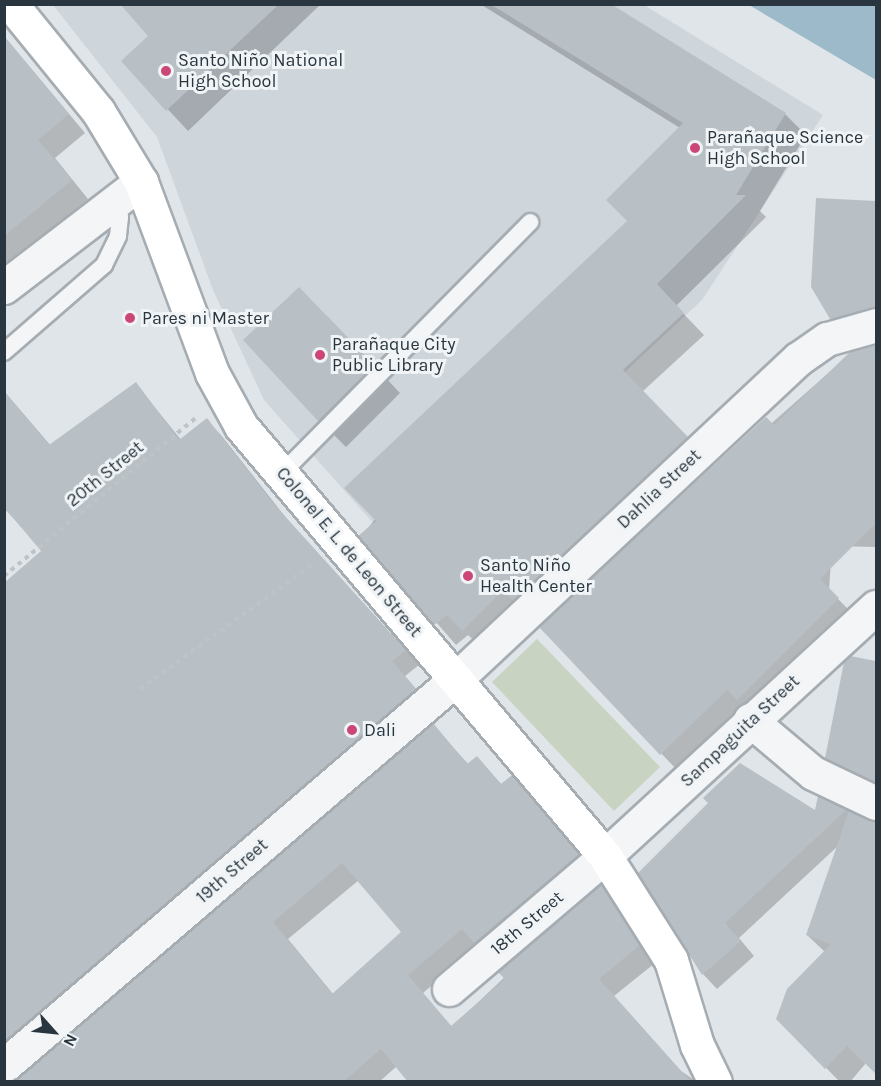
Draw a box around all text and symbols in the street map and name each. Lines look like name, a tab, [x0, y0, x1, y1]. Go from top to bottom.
place label: Santo Niño National High School	[178, 50, 343, 92]
marker: Santo Niño National High School	[159, 64, 173, 78]
place label: Parañaque Science High School	[707, 127, 863, 170]
marker: Parañaque Science High School	[688, 141, 702, 155]
place label: Pares ni Master	[142, 307, 269, 329]
marker: Pares ni Master	[123, 311, 137, 325]
place label: Parañaque City Public Library	[332, 334, 456, 376]
marker: Parañaque City Public Library	[313, 348, 327, 362]
street label: 20th Street	[62, 437, 148, 511]
street label: Dahlia Street	[613, 445, 705, 533]
street label: Colonel E. L. de Leon Street	[272, 463, 426, 641]
place label: Santo Niño Health Center	[480, 555, 592, 598]
marker: Santo Niño Health Center	[461, 569, 475, 583]
street label: Sampaguita Street	[676, 670, 804, 792]
place label: Dali	[364, 719, 396, 741]
marker: Dali	[345, 723, 359, 737]
street label: 19th Street	[192, 834, 272, 908]
street label: 18th Street	[486, 886, 568, 960]
north arrow	[24, 1002, 84, 1062]
text: N	[59, 1031, 82, 1050]

